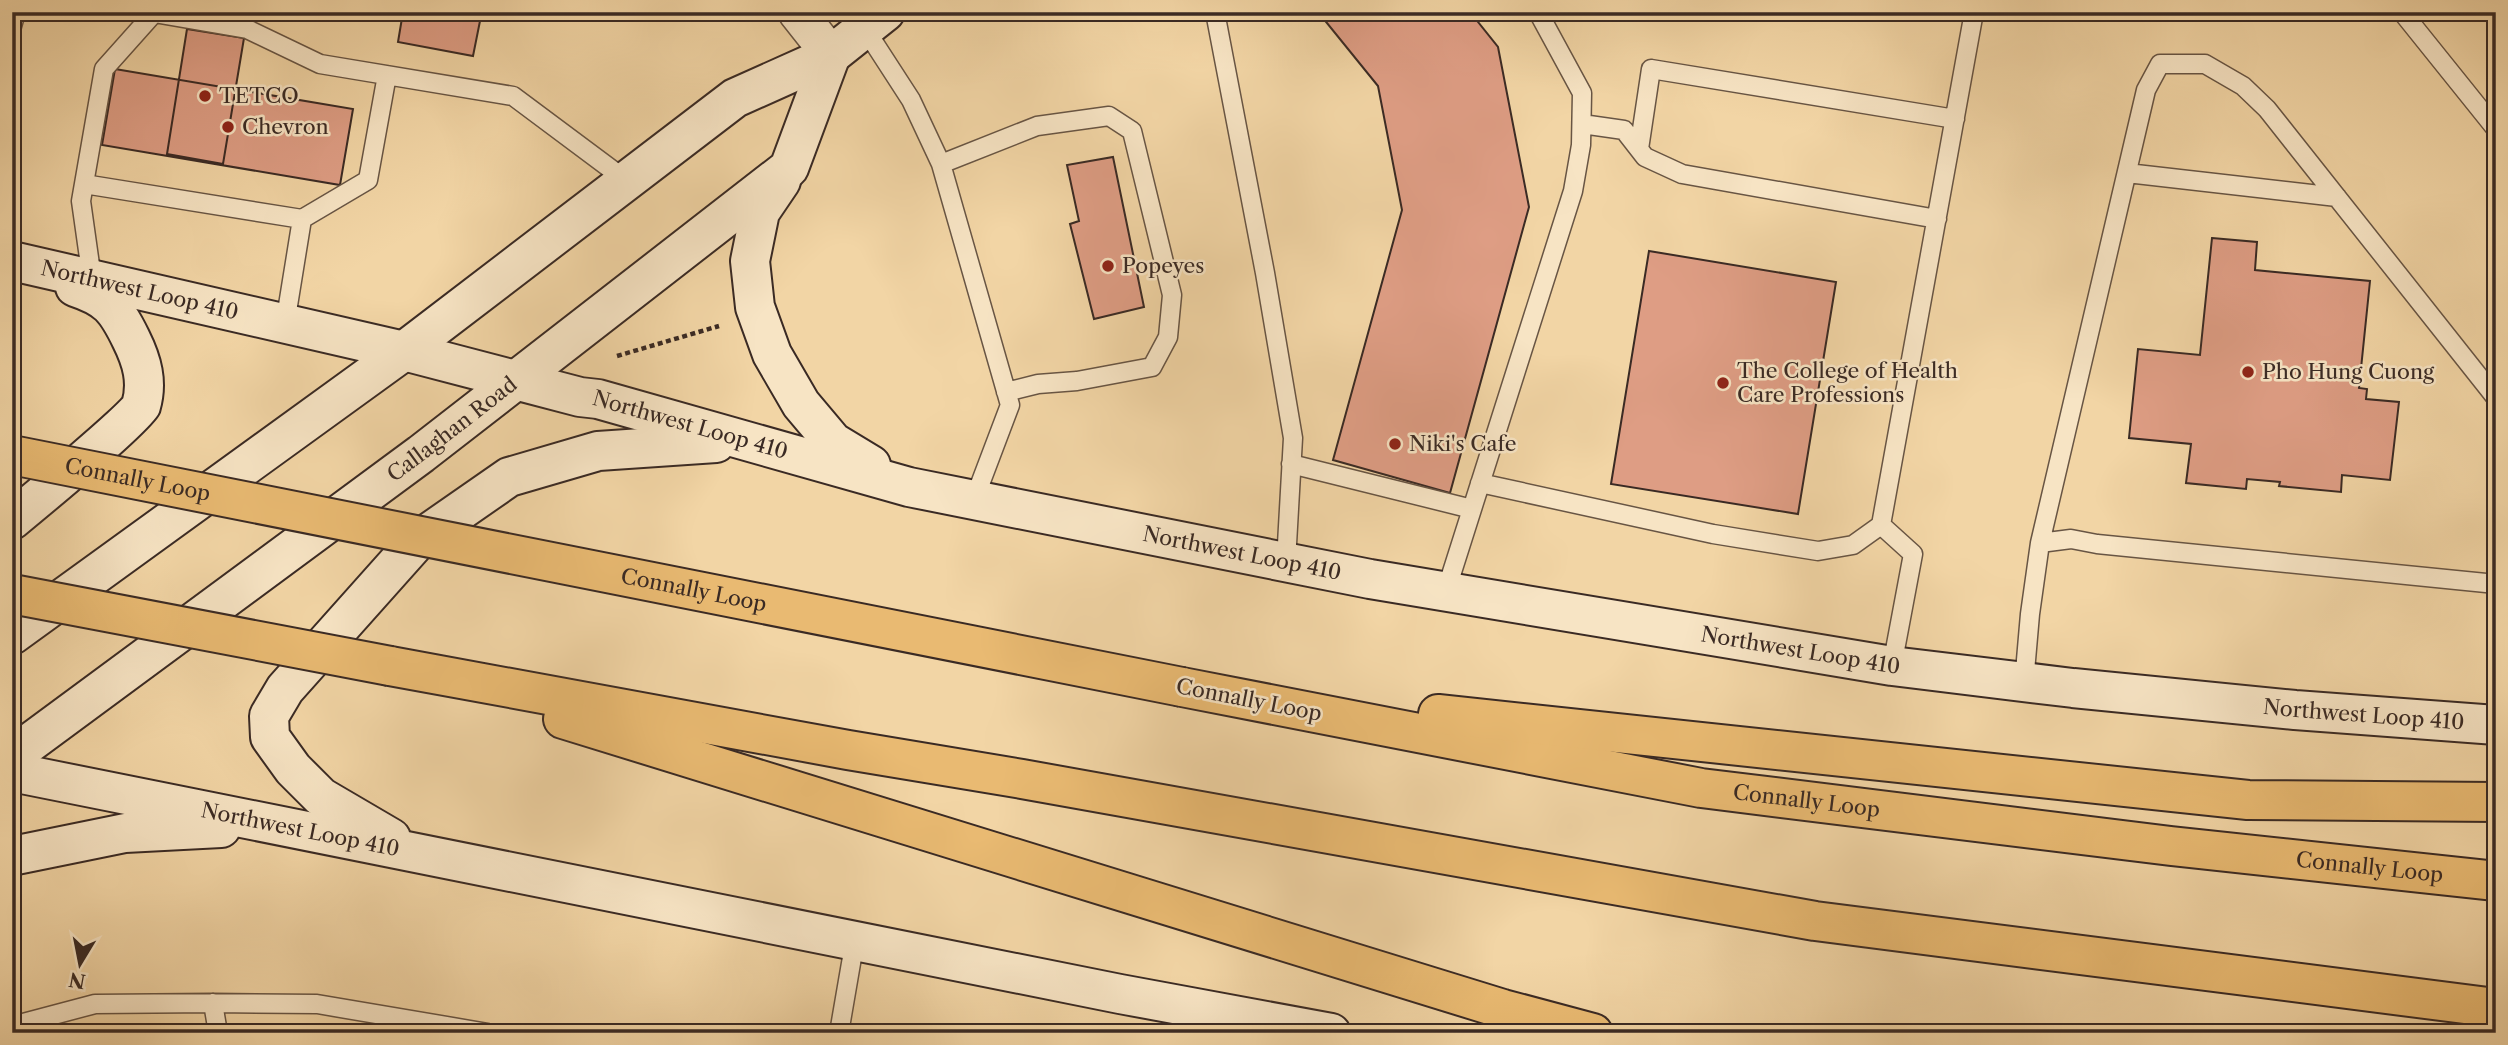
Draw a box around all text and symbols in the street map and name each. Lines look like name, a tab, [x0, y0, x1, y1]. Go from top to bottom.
place label: TETCO	[219, 83, 299, 108]
marker: TETCO	[197, 88, 213, 104]
place label: Chevron	[242, 114, 329, 139]
marker: Chevron	[220, 119, 236, 135]
place label: Popeyes	[1122, 253, 1205, 278]
street label: Northwest Loop 410	[39, 255, 241, 325]
marker: Popeyes	[1100, 258, 1116, 274]
place label: The College of Health Care Professions	[1737, 358, 1958, 407]
place label: Pho Hung Cuong	[2262, 359, 2435, 384]
marker: Pho Hung Cuong	[2240, 364, 2256, 380]
street label: Callaghan Road	[382, 371, 522, 487]
marker: The College of Health Care Professions	[1715, 375, 1731, 391]
street label: Northwest Loop 410	[590, 385, 791, 464]
place label: Niki's Cafe	[1409, 431, 1517, 456]
marker: Niki's Cafe	[1387, 436, 1403, 452]
street label: Connally Loop	[63, 453, 213, 506]
street label: Northwest Loop 410	[1141, 521, 1343, 585]
street label: Connally Loop	[619, 563, 769, 616]
street label: Northwest Loop 410	[1699, 621, 1902, 679]
street label: Connally Loop	[1174, 673, 1324, 726]
street label: Northwest Loop 410	[2262, 694, 2465, 735]
street label: Connally Loop	[1732, 779, 1881, 822]
street label: Northwest Loop 410	[199, 797, 402, 861]
street label: Connally Loop	[2295, 847, 2444, 887]
north arrow	[46, 930, 116, 1000]
text: N	[67, 967, 87, 993]

